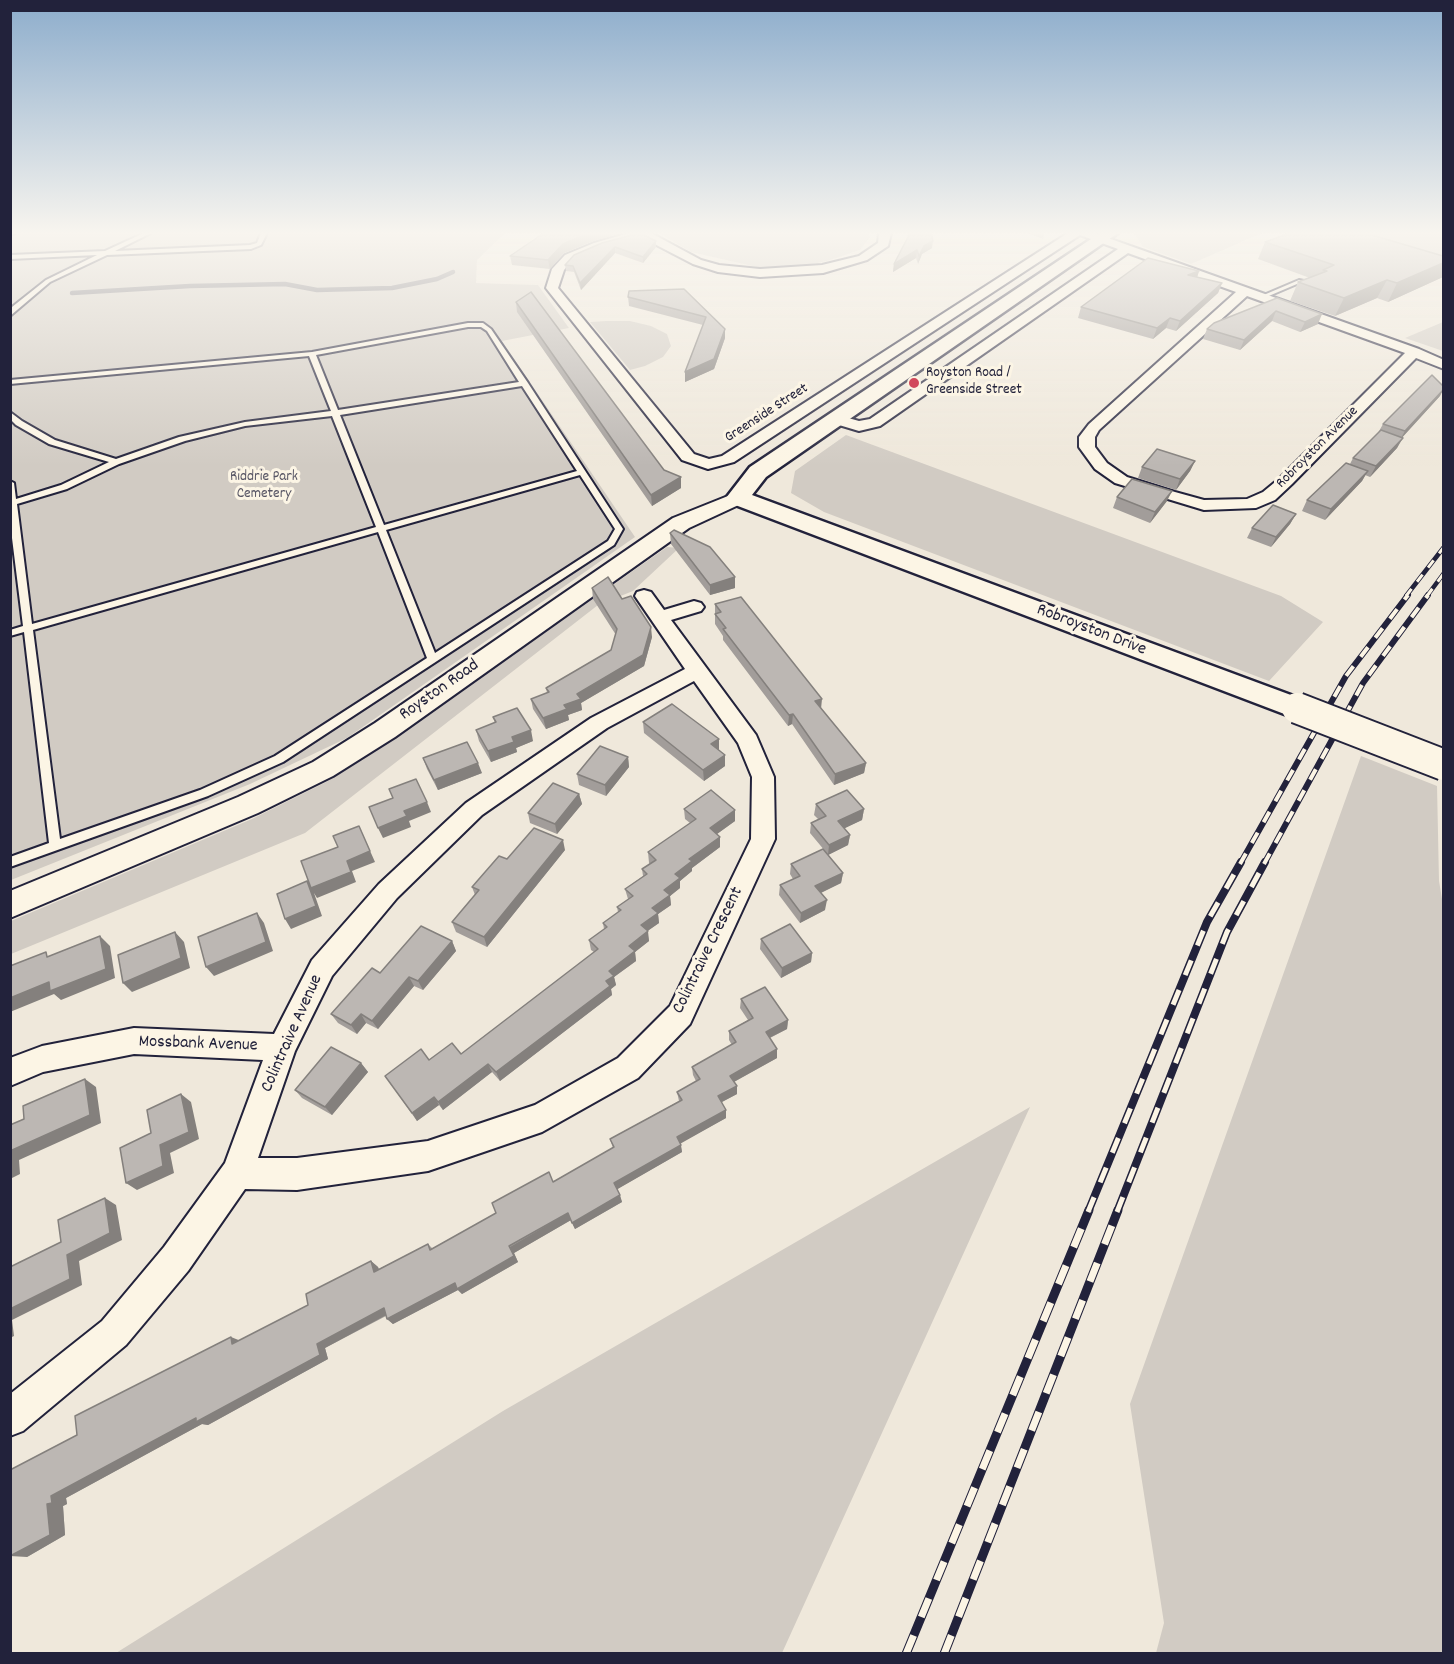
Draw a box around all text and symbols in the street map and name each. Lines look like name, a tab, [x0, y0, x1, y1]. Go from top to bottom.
place label: Royston Road / Greenside Street	[926, 365, 1022, 400]
marker: Royston Road / Greenside Street	[907, 376, 921, 390]
street label: Greenside Street	[722, 380, 812, 448]
street label: Robroyston Avenue	[1273, 403, 1363, 493]
park label: Riddrie Park Cemetery	[230, 469, 298, 504]
street label: Robroyston Drive	[1033, 600, 1149, 662]
street label: Royston Road	[396, 656, 484, 726]
street label: Colintraive Crescent	[669, 884, 749, 1018]
street label: Colintraive Avenue	[257, 972, 329, 1096]
street label: Mossbank Avenue	[138, 1032, 258, 1058]

